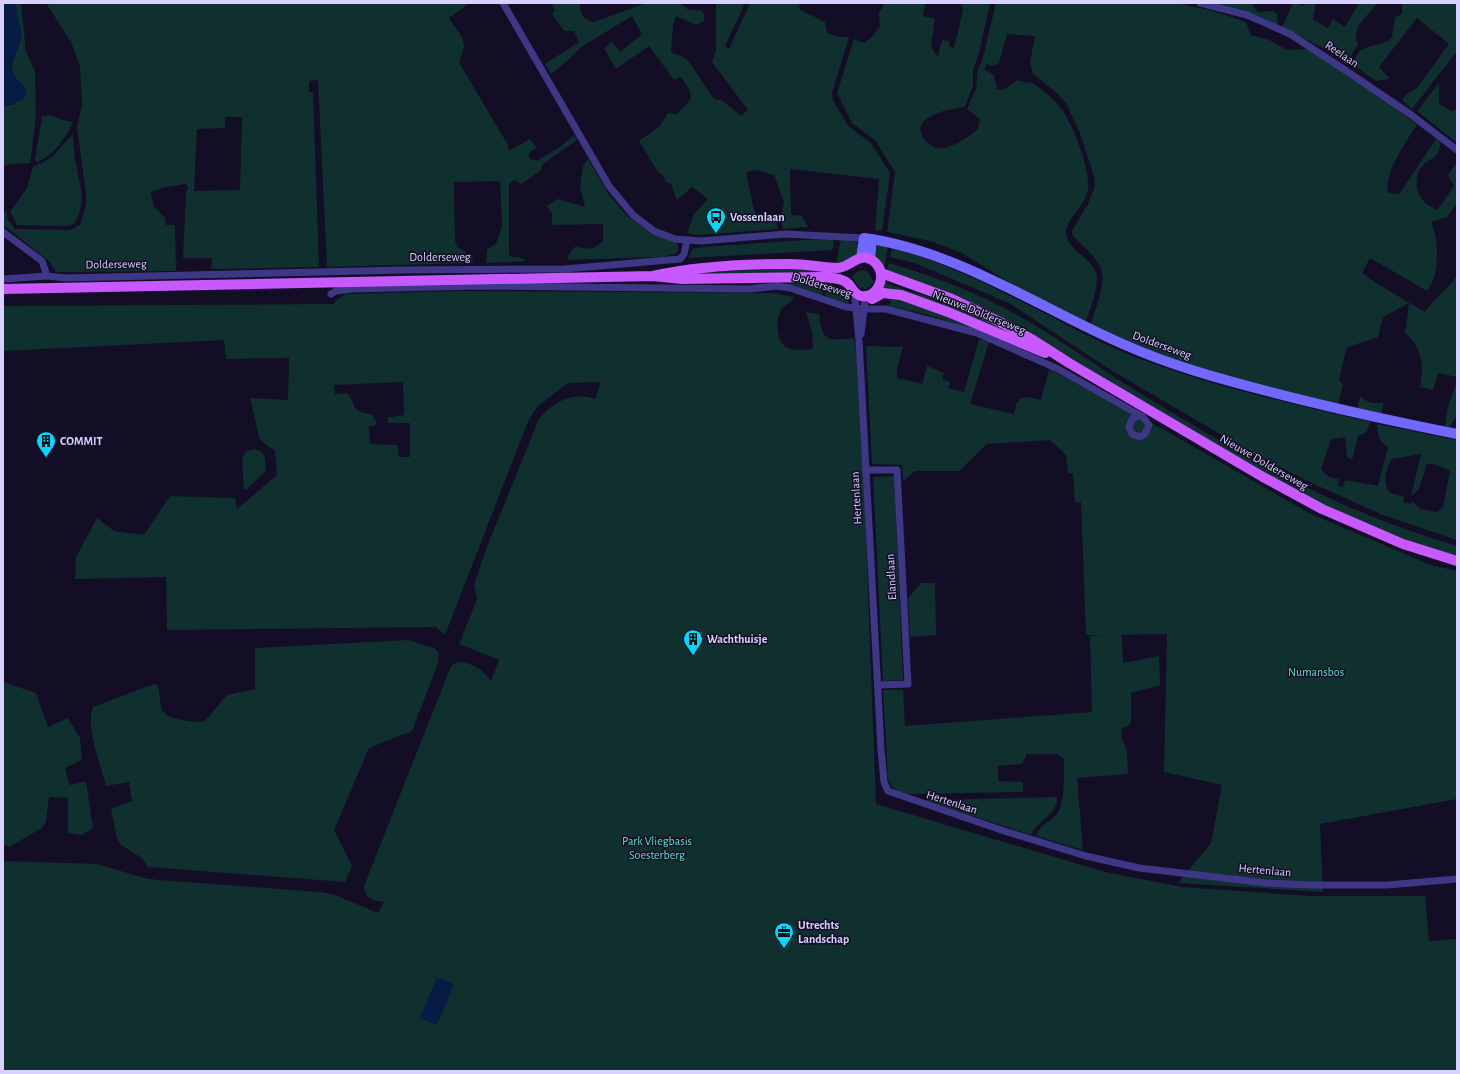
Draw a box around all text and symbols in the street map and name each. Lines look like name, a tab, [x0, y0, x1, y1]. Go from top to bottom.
street label: Reelaan	[1323, 39, 1361, 69]
bus stop icon: Vossenlaan	[705, 206, 727, 234]
place label: Vossenlaan	[730, 211, 785, 223]
street label: Dolderseweg	[409, 251, 471, 263]
street label: Dolderseweg	[85, 257, 147, 271]
street label: Dolderseweg	[791, 270, 853, 300]
street label: Nieuwe Dolderseweg	[931, 288, 1027, 336]
street label: Dolderseweg	[1131, 329, 1193, 361]
building icon: COMMIT	[35, 430, 57, 458]
street label: Nieuwe Dolderseweg	[1218, 432, 1310, 492]
place label: COMMIT	[60, 435, 103, 447]
street label: Hertenlaan	[849, 471, 863, 525]
street label: Elandlaan	[884, 553, 898, 601]
building icon: Wachthuisje	[682, 628, 704, 656]
place label: Wachthuisje	[707, 633, 768, 646]
park label: Numansbos	[1288, 666, 1344, 678]
street label: Hertenlaan	[925, 788, 979, 816]
park label: Park Vliegbasis Soesterberg	[622, 835, 692, 861]
street label: Hertenlaan	[1238, 862, 1292, 878]
place label: Utrechts Landschap	[798, 919, 849, 945]
office icon: Utrechts Landschap	[773, 921, 795, 949]

